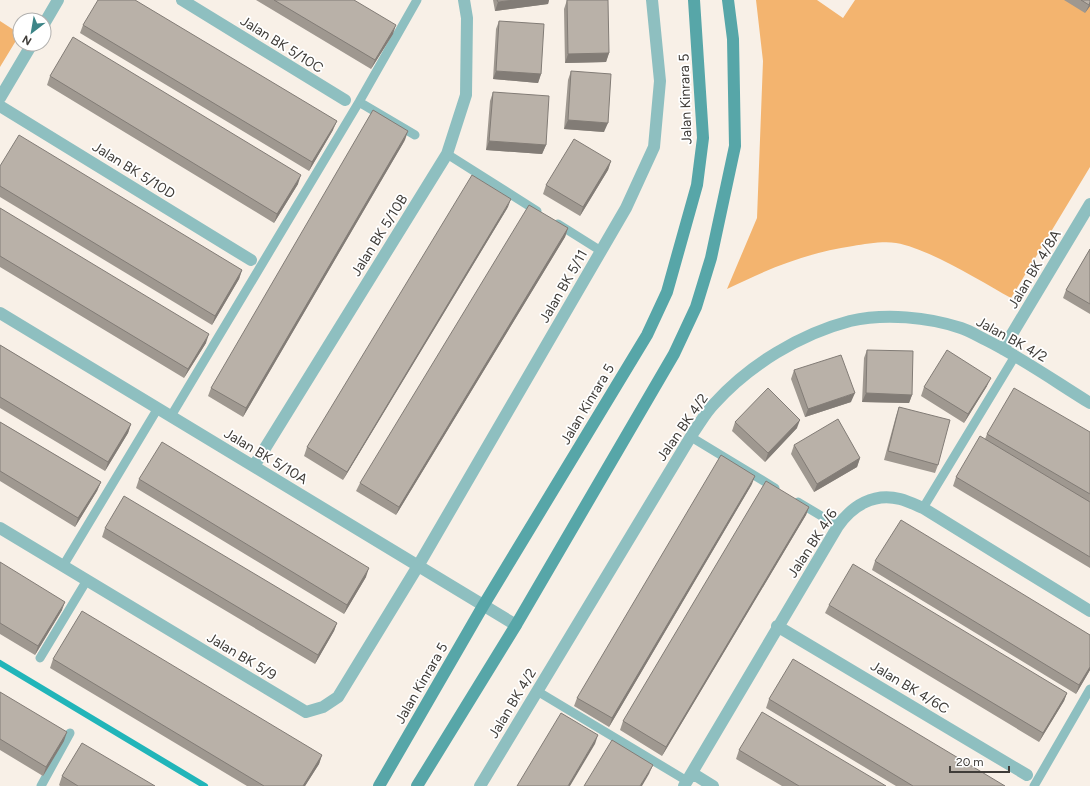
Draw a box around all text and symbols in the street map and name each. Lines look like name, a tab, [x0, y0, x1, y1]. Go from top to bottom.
north arrow	[12, 12, 52, 52]
street label: Jalan BK 5/10C	[237, 12, 326, 77]
text: N	[20, 32, 34, 48]
street label: Jalan Kinrara 5	[675, 53, 696, 145]
street label: Jalan BK 5/10D	[89, 138, 178, 203]
street label: Jalan BK 5/10B	[348, 191, 411, 279]
street label: Jalan BK 4/8A	[1004, 226, 1065, 312]
street label: Jalan BK 5/11	[536, 247, 591, 326]
street label: Jalan BK 4/2	[973, 313, 1050, 366]
street label: Jalan Kinrara 5	[557, 361, 618, 448]
street label: Jalan BK 4/2	[653, 390, 712, 464]
street label: Jalan BK 5/10A	[221, 425, 311, 488]
street label: Jalan BK 4/6	[784, 506, 841, 581]
street label: Jalan BK 5/9	[204, 629, 280, 684]
street label: Jalan Kinrara 5	[391, 640, 451, 727]
street label: Jalan BK 4/6C	[867, 657, 952, 718]
street label: Jalan BK 4/2	[485, 665, 540, 741]
scale bar	[950, 748, 1009, 774]
text: 20 m	[956, 755, 984, 769]

